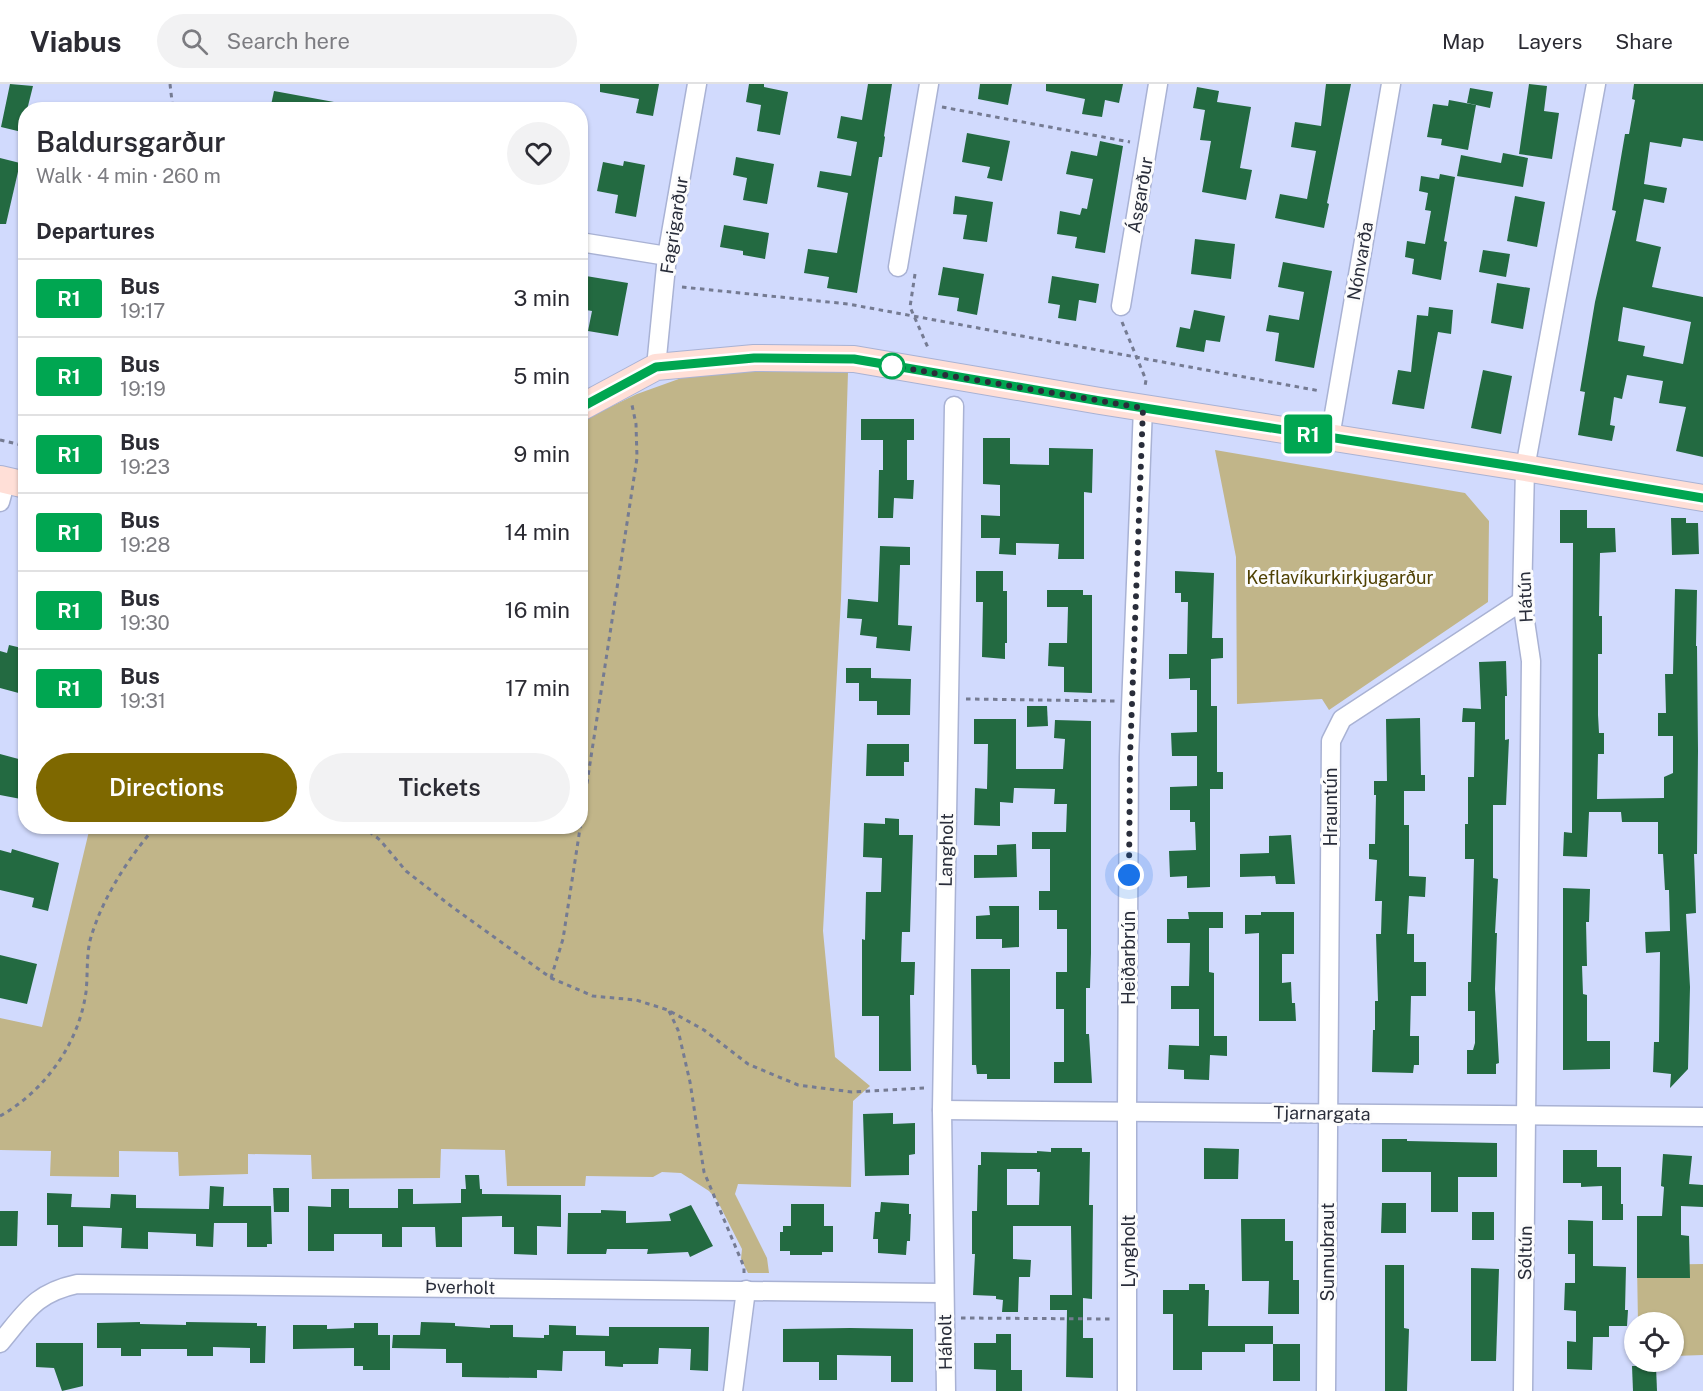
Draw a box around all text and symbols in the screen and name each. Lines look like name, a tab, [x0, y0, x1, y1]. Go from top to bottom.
search box	[157, 14, 577, 68]
text: Viabus	[30, 25, 121, 58]
icon: search	[178, 25, 211, 58]
text: Search here	[226, 28, 350, 54]
text: Map	[1442, 29, 1485, 54]
text: Layers	[1518, 29, 1582, 54]
text: Share	[1615, 29, 1673, 54]
button: heart	[507, 122, 570, 185]
text: Baldursgarður	[36, 125, 226, 158]
street label: Ásgarður	[1122, 155, 1157, 235]
text: Walk · 4 min · 260 m	[36, 164, 221, 188]
street label: Fagrigarður	[656, 175, 692, 275]
text: Departures	[36, 218, 155, 244]
street label: Nónvarða	[1343, 220, 1377, 302]
text: Bus	[120, 273, 160, 299]
text: 3 min	[513, 285, 570, 311]
text: R1	[57, 286, 81, 311]
text: 19:17	[120, 299, 165, 323]
text: Bus	[120, 351, 160, 377]
unlabelled marker	[879, 353, 905, 379]
text: 5 min	[513, 363, 570, 389]
text: R1	[57, 364, 81, 389]
text: 19:19	[120, 377, 166, 401]
line badge: R1	[1281, 414, 1335, 454]
text: R1	[1296, 422, 1320, 447]
text: Bus	[120, 429, 160, 455]
text: 9 min	[514, 441, 570, 467]
text: R1	[57, 442, 81, 467]
text: 19:23	[120, 455, 170, 479]
text: Bus	[120, 507, 160, 533]
text: 14 min	[505, 519, 570, 545]
text: R1	[57, 520, 81, 545]
text: 19:28	[120, 533, 170, 557]
park label: Keflavíkurkirkjugarður	[1246, 567, 1434, 588]
street label: Hátún	[1513, 571, 1537, 623]
text: Bus	[120, 585, 160, 611]
text: 16 min	[505, 597, 570, 623]
text: R1	[57, 598, 81, 623]
text: 19:30	[120, 611, 170, 635]
text: Bus	[120, 663, 160, 689]
text: 17 min	[505, 675, 570, 701]
text: R1	[57, 676, 81, 701]
text: 19:31	[120, 689, 166, 713]
button: Directions	[36, 753, 297, 822]
button: Tickets	[309, 753, 570, 822]
street label: Hrauntún	[1320, 768, 1341, 846]
street label: Langholt	[935, 813, 957, 887]
your location	[1114, 860, 1144, 890]
street label: Heiðarbrún	[1118, 911, 1139, 1005]
street label: Tjarnargata	[1273, 1102, 1371, 1124]
street label: Sunnubraut	[1317, 1203, 1338, 1301]
street label: Lyngholt	[1118, 1214, 1139, 1288]
street label: Sóltún	[1514, 1225, 1536, 1281]
street label: Þverholt	[425, 1276, 495, 1298]
map controls	[1624, 1312, 1684, 1372]
button: locate	[1624, 1312, 1684, 1372]
street label: Háholt	[934, 1314, 956, 1370]

